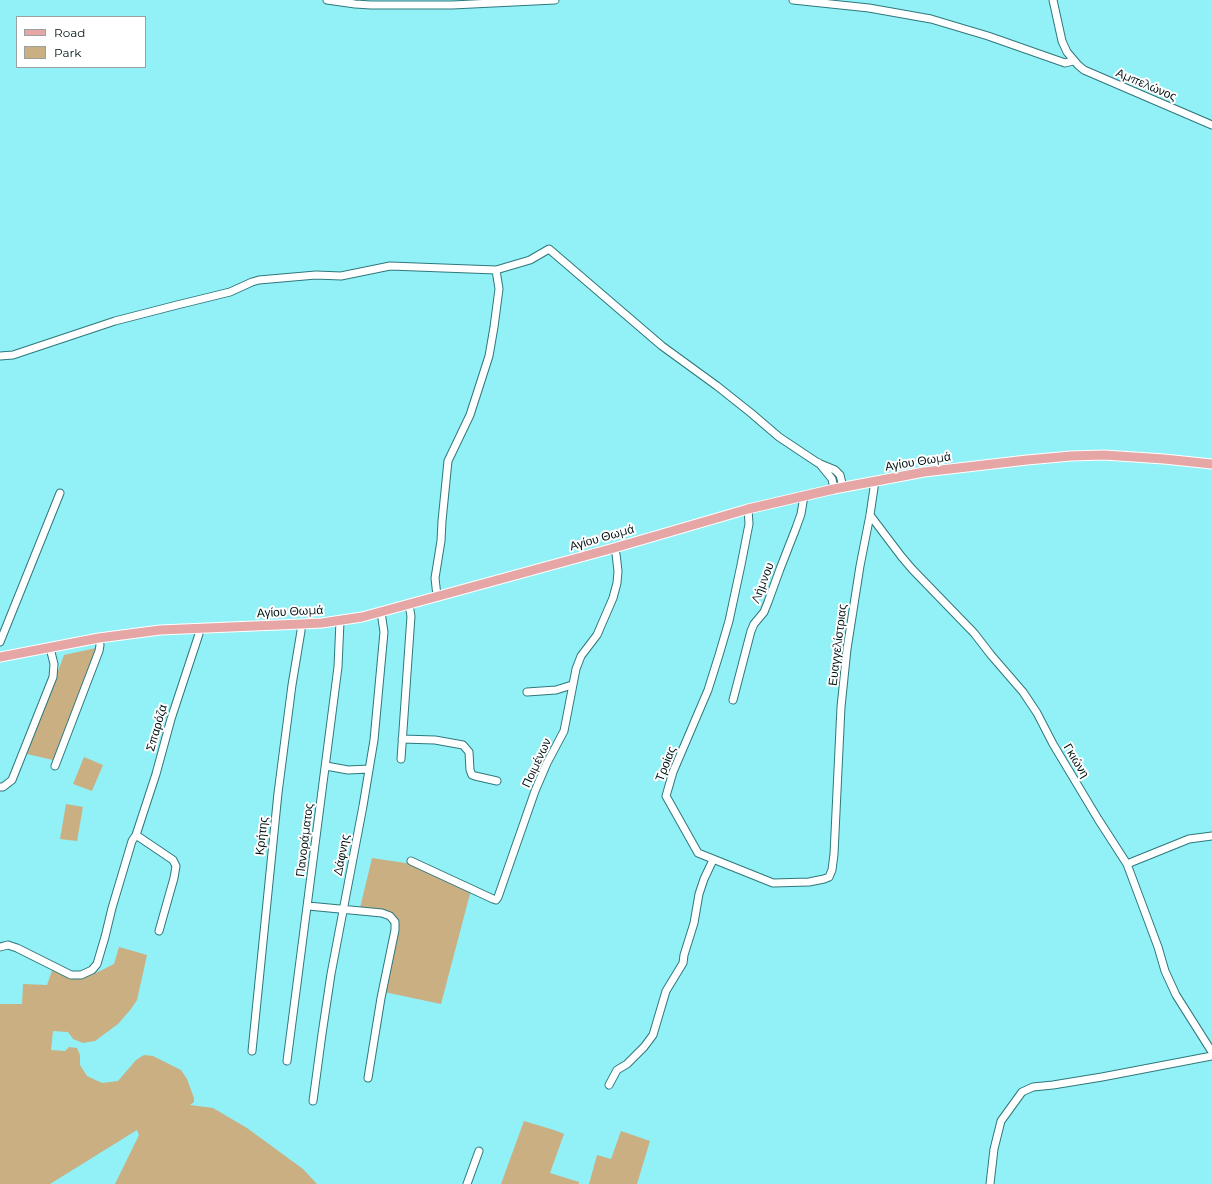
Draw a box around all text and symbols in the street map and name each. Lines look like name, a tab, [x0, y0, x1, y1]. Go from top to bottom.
legend	[16, 16, 146, 68]
text: Road	[54, 25, 85, 40]
text: Park	[54, 45, 81, 60]
street label: Αμπελώνος	[1114, 66, 1178, 104]
street label: Αγίου Θωμά	[884, 450, 952, 474]
street label: Αγίου Θωμά	[568, 522, 636, 554]
street label: Λήμνου	[749, 561, 777, 605]
street label: Αγίου Θωμά	[256, 603, 324, 621]
street label: Ευαγγελίστριας	[826, 603, 850, 687]
street label: Σπαρόζα	[143, 703, 171, 753]
street label: Ποιμένων	[519, 736, 555, 790]
street label: Γκιώνη	[1060, 741, 1092, 781]
street label: Τροίας	[653, 745, 679, 783]
street label: Πανοράματος	[293, 802, 317, 878]
street label: Κρήτης	[253, 816, 271, 856]
street label: Δάφνης	[331, 833, 353, 877]

